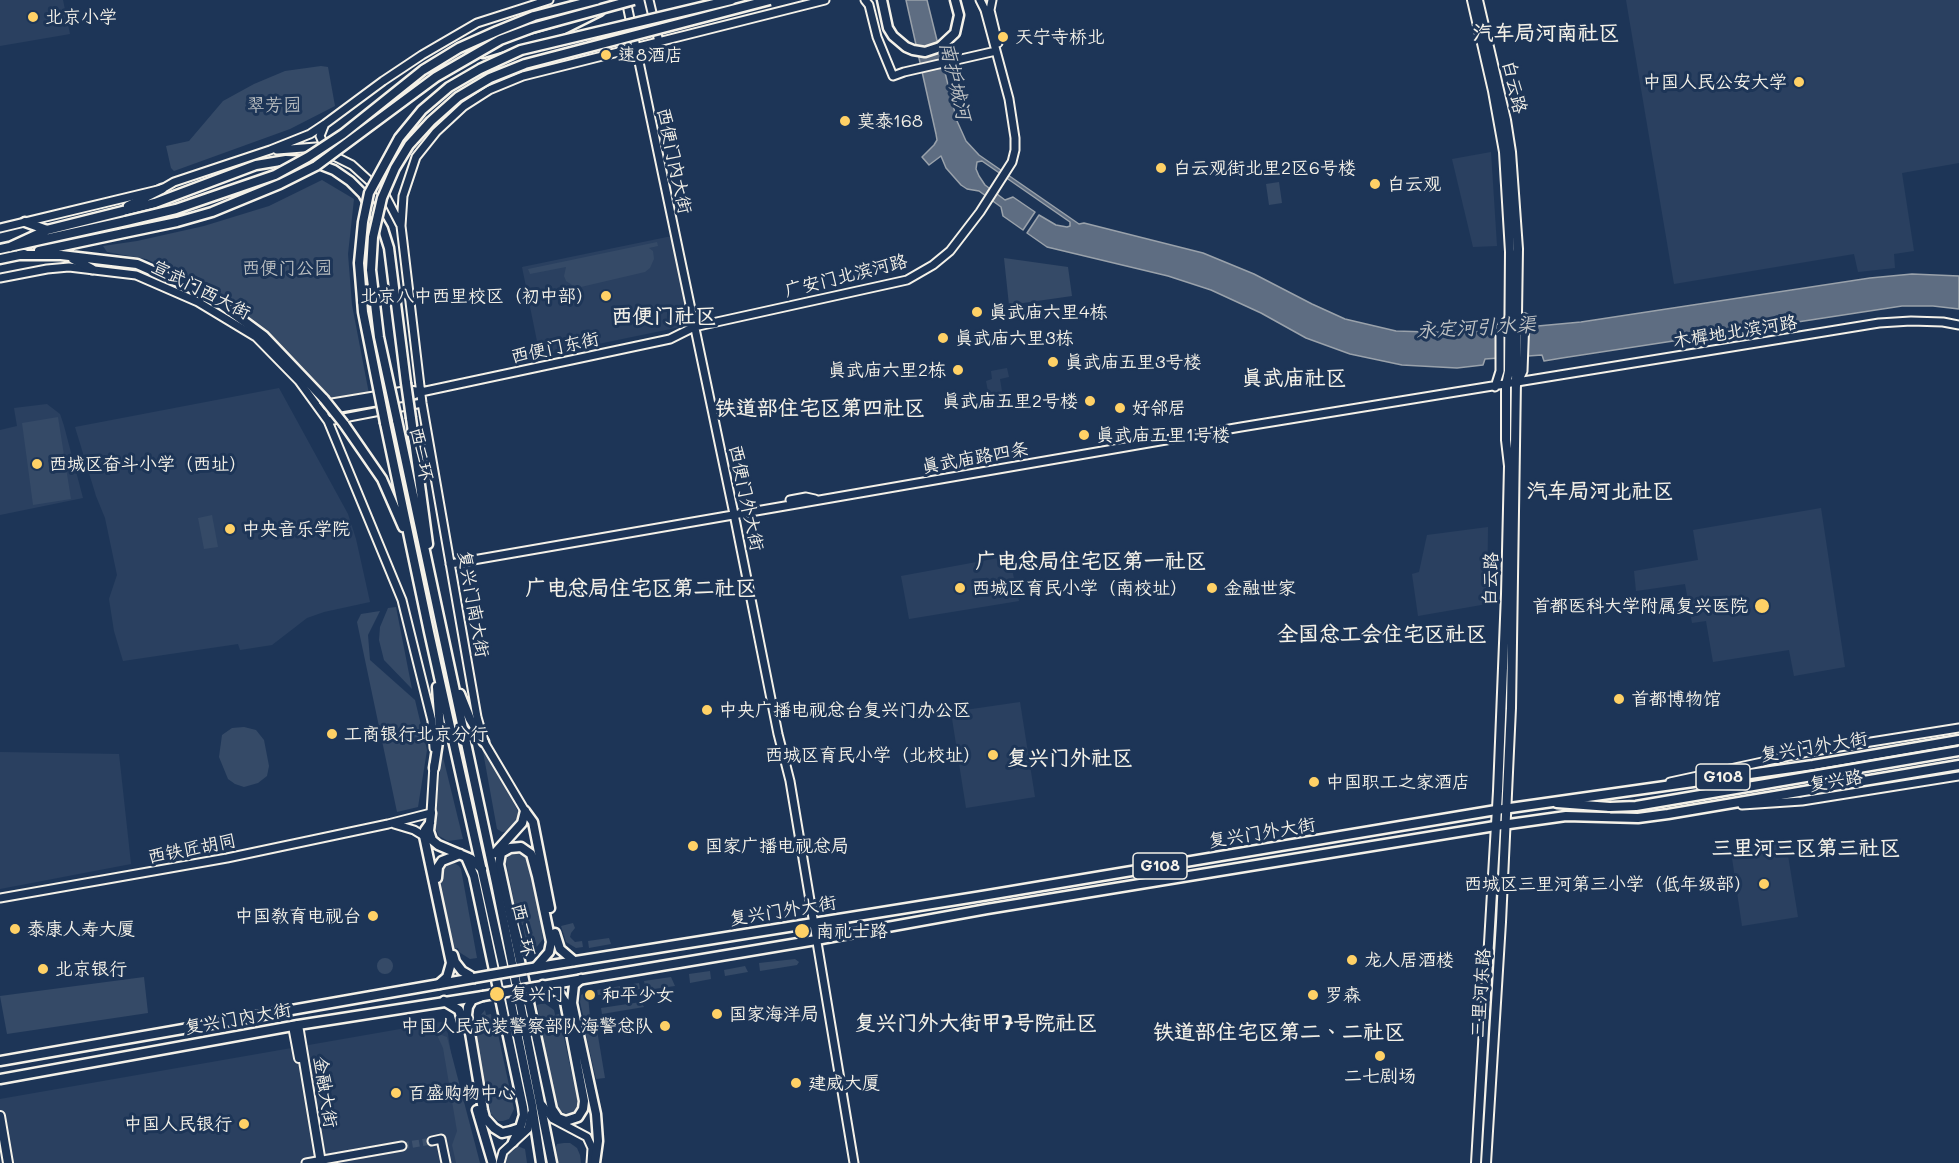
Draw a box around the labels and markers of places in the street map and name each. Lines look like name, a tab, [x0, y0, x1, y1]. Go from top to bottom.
place label: 北京小学	[45, 6, 117, 28]
marker: 北京小学	[26, 10, 40, 24]
place label: 天宁寺桥北	[1015, 26, 1105, 48]
marker: 天宁寺桥北	[996, 30, 1010, 44]
place label: 速8酒店	[618, 44, 683, 66]
marker: 速8酒店	[599, 48, 613, 62]
place label: 中国人民公安大学	[1643, 71, 1787, 93]
marker: 中国人民公安大学	[1792, 75, 1806, 89]
place label: 莫泰168	[857, 110, 923, 132]
marker: 莫泰168	[838, 114, 852, 128]
place label: 白云观街北里2区6号楼	[1173, 157, 1356, 179]
marker: 白云观街北里2区6号楼	[1154, 161, 1168, 175]
place label: 白云观	[1387, 173, 1441, 195]
marker: 白云观	[1368, 177, 1382, 191]
place label: 北京八中西里校区（初中部）	[360, 285, 594, 307]
marker: 北京八中西里校区（初中部）	[599, 289, 613, 303]
place label: 真武庙六里4栋	[989, 301, 1108, 323]
marker: 真武庙六里4栋	[970, 305, 984, 319]
place label: 真武庙六里3栋	[955, 327, 1074, 349]
marker: 真武庙六里3栋	[936, 331, 950, 345]
place label: 真武庙五里3号楼	[1065, 351, 1202, 373]
marker: 真武庙五里3号楼	[1046, 355, 1060, 369]
place label: 真武庙六里2栋	[828, 359, 946, 381]
marker: 真武庙六里2栋	[951, 363, 965, 377]
place label: 真武庙五里2号楼	[942, 390, 1078, 412]
marker: 真武庙五里2号楼	[1083, 394, 1097, 408]
place label: 好邻居	[1132, 397, 1186, 419]
marker: 好邻居	[1113, 401, 1127, 415]
place label: 真武庙五里1号楼	[1096, 424, 1230, 446]
marker: 真武庙五里1号楼	[1077, 428, 1091, 442]
place label: 西城区奋斗小学（西址）	[49, 453, 247, 475]
marker: 西城区奋斗小学（西址）	[30, 457, 44, 471]
place label: 中央音乐学院	[242, 518, 350, 540]
marker: 中央音乐学院	[223, 522, 237, 536]
place label: 西城区育民小学（南校址）	[972, 577, 1188, 599]
place label: 金融世家	[1224, 577, 1296, 599]
marker: 西城区育民小学（南校址）	[953, 581, 967, 595]
marker: 金融世家	[1205, 581, 1219, 595]
place label: 首都医科大学附属复兴医院	[1532, 595, 1748, 617]
marker: 首都医科大学附属复兴医院	[1753, 597, 1771, 615]
place label: 首都博物馆	[1631, 688, 1721, 710]
marker: 首都博物馆	[1612, 692, 1626, 706]
place label: 中央广播电视总台复兴门办公区	[719, 699, 971, 721]
marker: 中央广播电视总台复兴门办公区	[700, 703, 714, 717]
place label: 工商银行北京分行	[344, 723, 488, 745]
marker: 工商银行北京分行	[325, 727, 339, 741]
place label: 西城区育民小学（北校址）	[765, 744, 981, 766]
marker: 西城区育民小学（北校址）	[986, 748, 1000, 762]
place label: 中国职工之家酒店	[1326, 771, 1470, 793]
marker: 中国职工之家酒店	[1307, 775, 1321, 789]
place label: 国家广播电视总局	[705, 835, 849, 857]
marker: 国家广播电视总局	[686, 839, 700, 853]
place label: 西城区三里河第三小学（低年级部）	[1464, 873, 1752, 895]
marker: 西城区三里河第三小学（低年级部）	[1757, 877, 1771, 891]
place label: 中国教育电视台	[235, 905, 361, 927]
marker: 中国教育电视台	[366, 909, 380, 923]
place label: 泰康人寿大厦	[27, 918, 135, 940]
place label: 南礼士路	[816, 920, 888, 942]
marker: 泰康人寿大厦	[8, 922, 22, 936]
marker: 南礼士路	[793, 922, 811, 940]
place label: 龙人居酒楼	[1364, 949, 1454, 971]
marker: 龙人居酒楼	[1345, 953, 1359, 967]
place label: 北京银行	[55, 958, 127, 980]
marker: 北京银行	[36, 962, 50, 976]
place label: 复兴门	[510, 983, 564, 1005]
place label: 和平少女	[602, 984, 674, 1006]
place label: 罗森	[1325, 984, 1361, 1006]
marker: 复兴门	[488, 985, 506, 1003]
marker: 和平少女	[583, 988, 597, 1002]
marker: 罗森	[1306, 988, 1320, 1002]
place label: 国家海洋局	[729, 1003, 819, 1025]
marker: 国家海洋局	[710, 1007, 724, 1021]
place label: 中国人民武装警察部队海警总队	[401, 1015, 653, 1037]
marker: 中国人民武装警察部队海警总队	[658, 1019, 672, 1033]
marker: 二七剧场	[1373, 1049, 1387, 1063]
place label: 二七剧场	[1344, 1065, 1416, 1087]
place label: 建威大厦	[808, 1072, 880, 1094]
marker: 建威大厦	[789, 1076, 803, 1090]
place label: 百盛购物中心	[408, 1082, 516, 1104]
marker: 百盛购物中心	[389, 1086, 403, 1100]
place label: 中国人民银行	[124, 1113, 232, 1135]
marker: 中国人民银行	[237, 1117, 251, 1131]

